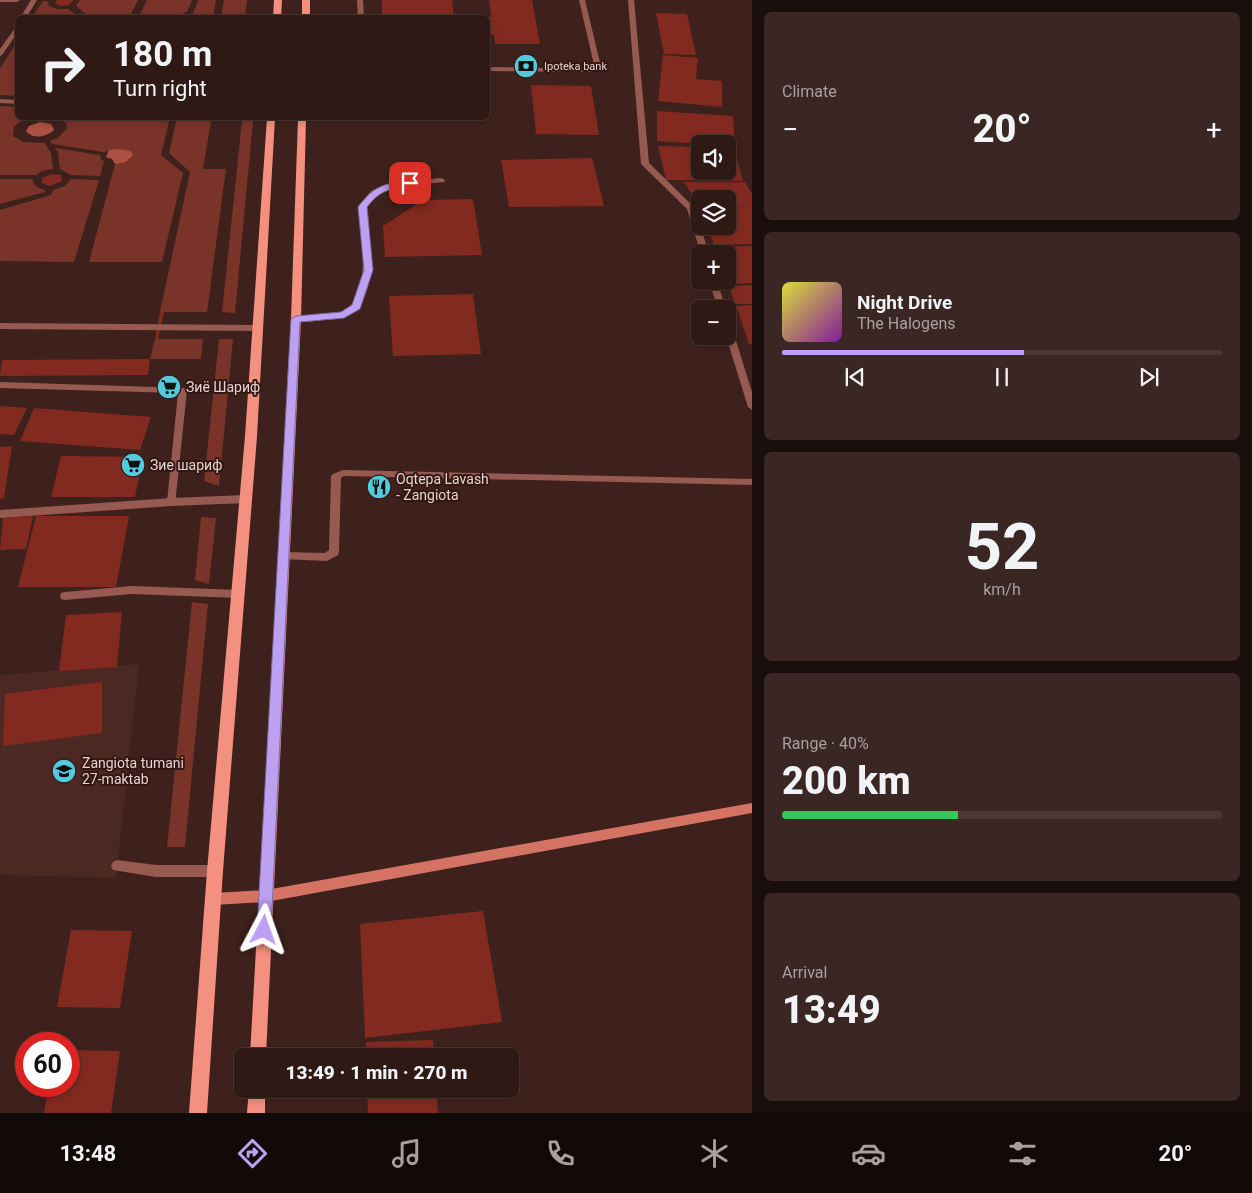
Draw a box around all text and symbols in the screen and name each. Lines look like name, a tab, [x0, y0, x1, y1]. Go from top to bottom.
text: 180 m	[113, 34, 212, 75]
icon: right	[30, 35, 95, 100]
bank icon: Ipoteka bank	[513, 53, 539, 79]
place label: Ipoteka bank	[544, 60, 607, 73]
text: Turn right	[113, 76, 207, 101]
text: Climate	[782, 82, 837, 101]
text: 20°	[973, 107, 1031, 151]
text: −	[782, 113, 798, 146]
text: +	[1206, 113, 1222, 146]
map controls	[691, 135, 736, 345]
button: sound	[691, 135, 736, 180]
pin	[389, 162, 431, 204]
icon: arrive	[396, 169, 424, 197]
button: layers	[691, 190, 736, 235]
button: +	[691, 245, 736, 290]
text: Night Drive	[857, 291, 952, 314]
button: −	[691, 300, 736, 345]
text: The Halogens	[857, 314, 956, 333]
icon: previous	[841, 363, 869, 391]
icon: pause	[988, 363, 1016, 391]
icon: next	[1135, 363, 1163, 391]
supermarket icon: Зиё Шариф	[156, 374, 182, 400]
place label: Зиё Шариф	[186, 379, 260, 395]
supermarket icon: Зие шариф	[120, 452, 146, 478]
place label: Зие шариф	[150, 457, 222, 473]
place label: Oqtepa Lavash - Zangiota	[396, 471, 489, 503]
restaurant icon: Oqtepa Lavash - Zangiota	[366, 474, 392, 500]
text: 52	[965, 509, 1039, 585]
text: km/h	[983, 580, 1021, 599]
text: Range · 40%	[782, 734, 869, 753]
place label: Zangiota tumani 27-maktab	[82, 755, 184, 787]
school or university icon: Zangiota tumani 27-maktab	[51, 758, 77, 784]
text: 200 km	[782, 759, 911, 803]
position arrow	[237, 903, 289, 955]
text: Arrival	[782, 963, 827, 982]
text: 13:49	[782, 988, 881, 1032]
speed limit sign: 60	[15, 1032, 80, 1097]
text: 13:49 · 1 min · 270 m	[285, 1061, 468, 1084]
icon: directions	[235, 1136, 270, 1171]
icon: music	[389, 1136, 424, 1171]
icon: phone	[543, 1136, 578, 1171]
icon: climate	[697, 1136, 732, 1171]
icon: car	[851, 1136, 886, 1171]
icon: filters	[1005, 1136, 1040, 1171]
text: 13:48	[59, 1141, 116, 1166]
text: 20°	[1159, 1141, 1192, 1166]

